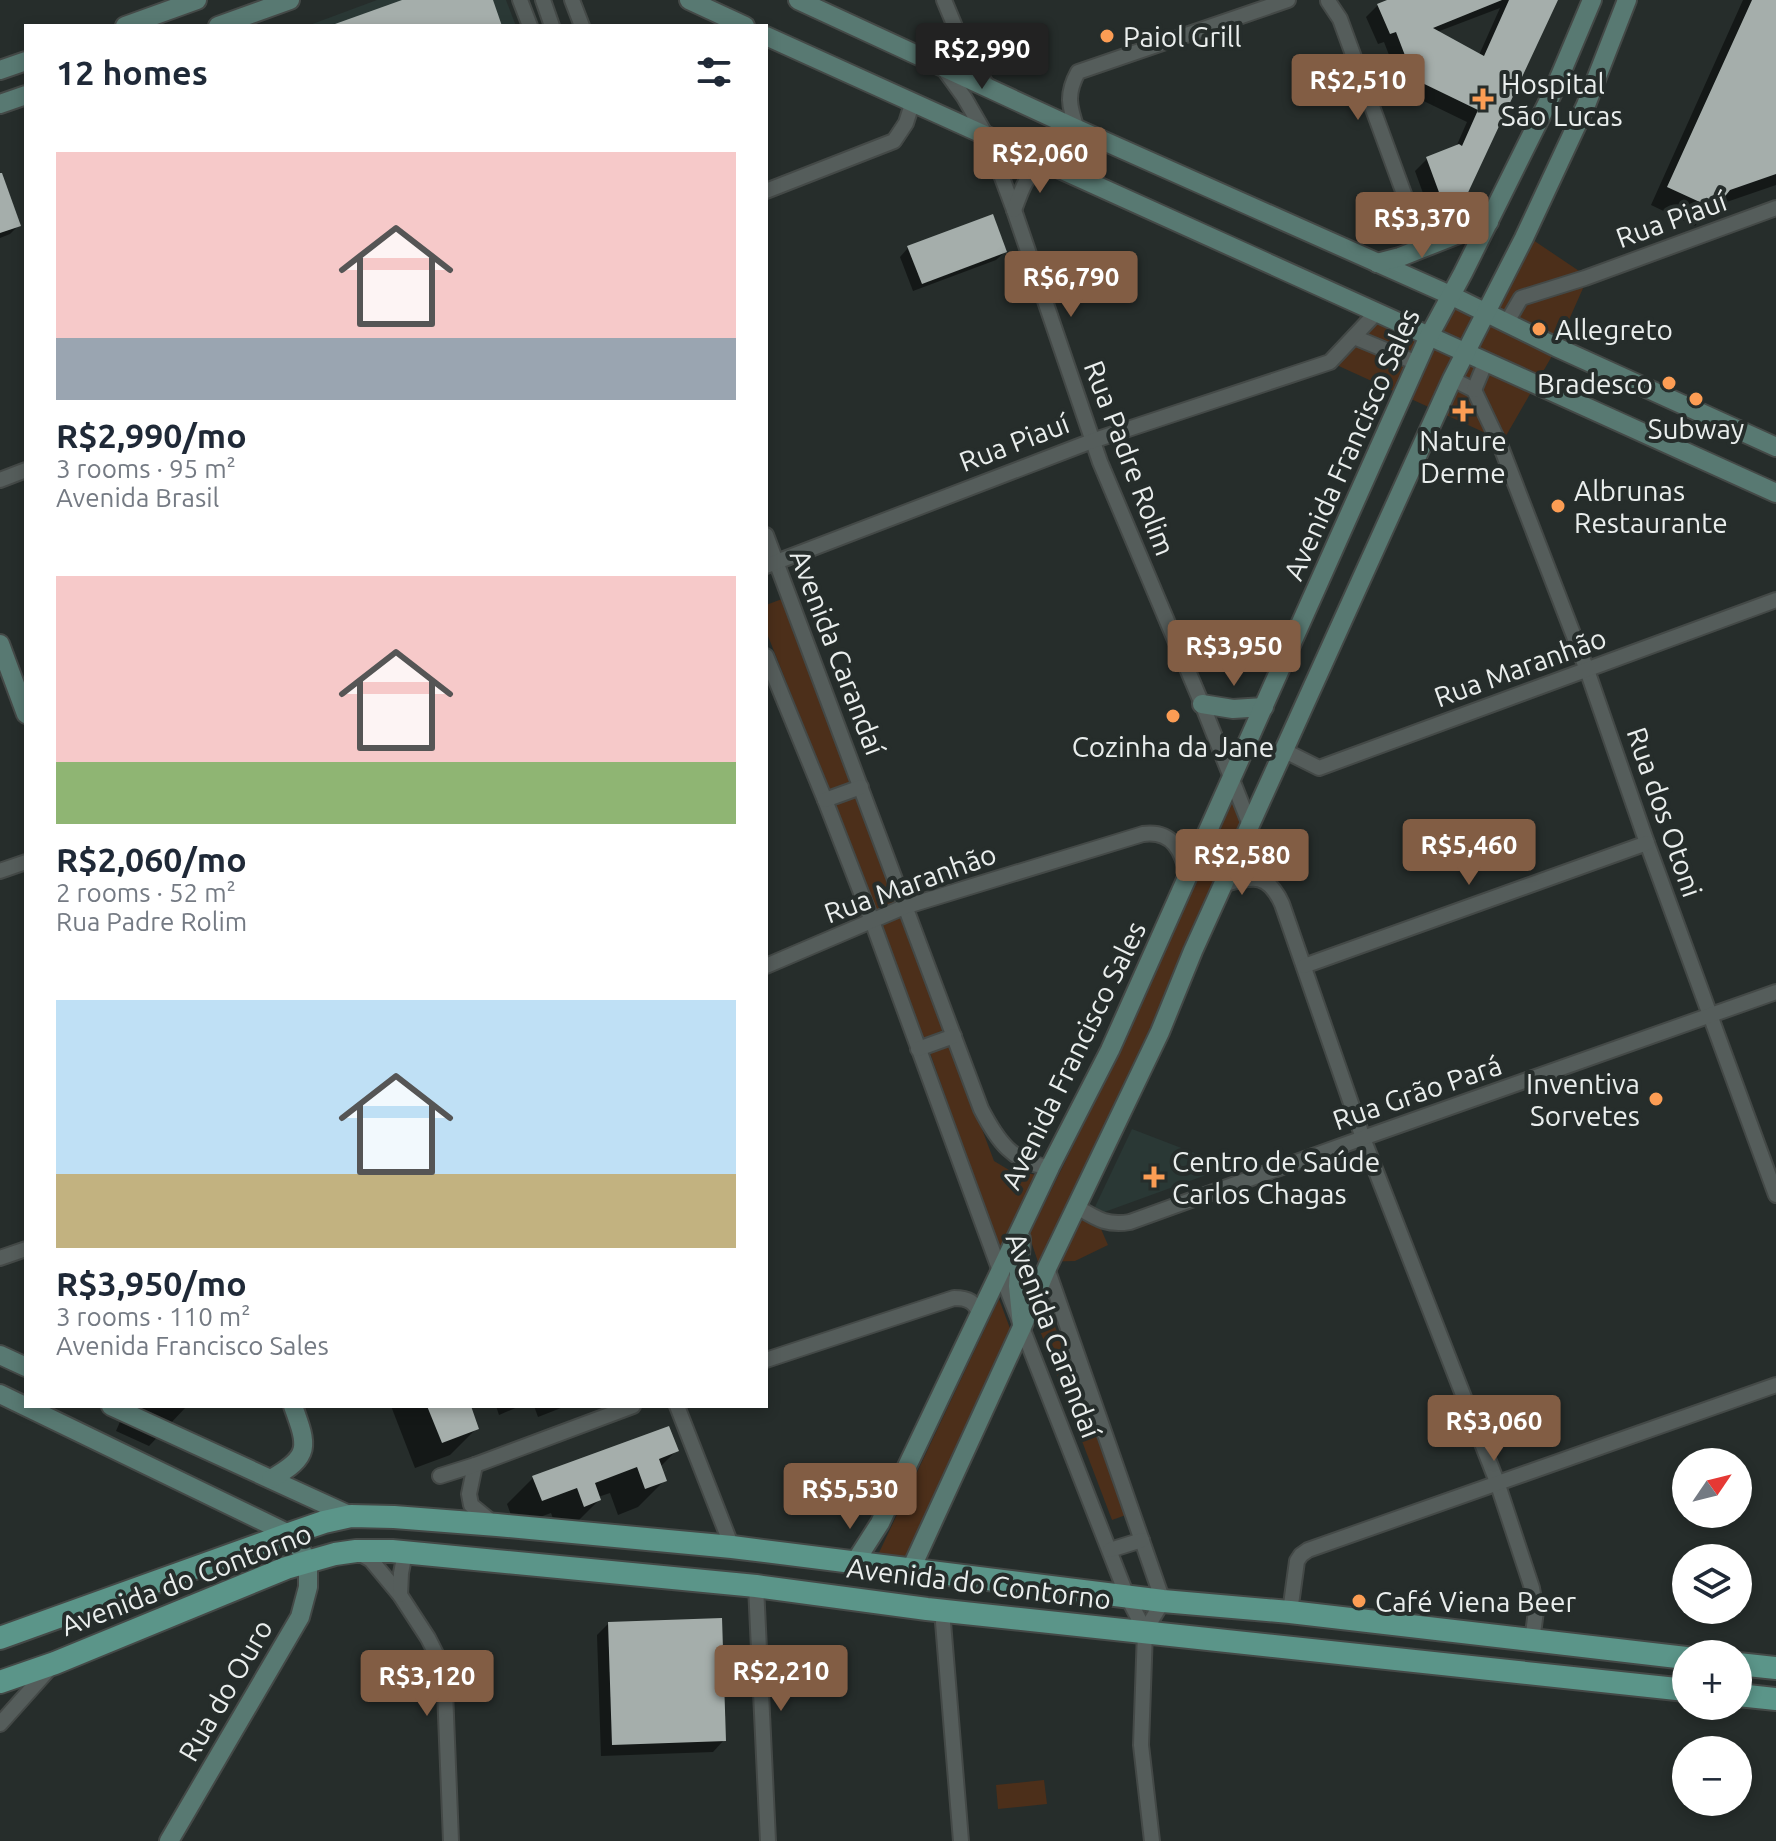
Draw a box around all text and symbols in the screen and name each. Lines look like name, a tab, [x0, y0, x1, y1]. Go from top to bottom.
place label: Paiol Grill	[1123, 21, 1241, 52]
pin: R$2,990	[908, 23, 1056, 91]
marker: Paiol Grill	[1098, 27, 1116, 45]
text: R$2,990	[934, 34, 1030, 63]
icon: filters	[692, 50, 736, 94]
text: 12 homes	[56, 53, 208, 91]
pin: R$2,510	[1284, 54, 1432, 122]
text: R$2,510	[1310, 65, 1406, 94]
place label: Hospital São Lucas	[1501, 68, 1623, 131]
marker: Hospital São Lucas	[1472, 88, 1494, 110]
pin: R$2,060	[966, 127, 1114, 195]
text: R$2,060	[992, 138, 1088, 167]
street label: Rua Piauí	[1612, 184, 1731, 253]
pin: R$3,370	[1348, 192, 1496, 260]
text: R$3,370	[1374, 203, 1470, 232]
icon: home	[324, 204, 468, 348]
pin: R$6,790	[997, 251, 1145, 319]
text: R$6,790	[1023, 262, 1119, 291]
street label: Avenida Francisco Sales	[1277, 303, 1425, 585]
place label: Allegreto	[1555, 314, 1673, 345]
marker: Allegreto	[1530, 320, 1548, 338]
street label: Rua Padre Rolim	[1079, 356, 1181, 560]
place label: Bradesco	[1537, 368, 1653, 399]
marker: Bradesco	[1660, 374, 1678, 392]
marker: Subway	[1687, 390, 1705, 408]
marker: Nature Derme	[1454, 402, 1472, 420]
street label: Rua Piauí	[955, 407, 1074, 477]
place label: Subway	[1648, 413, 1744, 444]
text: R$2,990/mo	[56, 416, 247, 454]
place label: Nature Derme	[1419, 425, 1507, 488]
text: 3 rooms · 95 m²	[56, 454, 236, 483]
place label: Albrunas Restaurante	[1574, 475, 1728, 538]
text: Avenida Brasil	[56, 483, 219, 512]
marker: Albrunas Restaurante	[1549, 497, 1567, 515]
street label: Avenida Carandaí	[785, 545, 892, 760]
pin: R$3,950	[1160, 620, 1308, 688]
street label: Rua Maranhão	[1430, 622, 1610, 712]
icon: home	[324, 628, 468, 772]
text: R$3,950	[1186, 631, 1282, 660]
marker: Cozinha da Jane	[1164, 707, 1182, 725]
street label: Rua dos Otoni	[1621, 723, 1709, 901]
place label: Cozinha da Jane	[1072, 731, 1274, 762]
pin: R$5,460	[1395, 819, 1543, 887]
pin: R$2,580	[1168, 829, 1316, 897]
text: R$5,460	[1421, 830, 1517, 859]
street label: Rua Maranhão	[820, 838, 1000, 928]
text: R$2,060/mo	[56, 840, 247, 878]
text: R$2,580	[1194, 840, 1290, 869]
text: 2 rooms · 52 m²	[56, 878, 236, 907]
text: Rua Padre Rolim	[56, 907, 247, 936]
street label: Avenida Francisco Sales	[995, 916, 1151, 1194]
street label: Rua Grão Pará	[1329, 1049, 1505, 1135]
icon: home	[324, 1052, 468, 1196]
place label: Inventiva Sorvetes	[1526, 1068, 1640, 1131]
marker: Inventiva Sorvetes	[1647, 1090, 1665, 1108]
place label: Centro de Saúde Carlos Chagas	[1172, 1146, 1380, 1209]
marker: Centro de Saúde Carlos Chagas	[1143, 1166, 1165, 1188]
street label: Avenida Carandaí	[1001, 1228, 1108, 1443]
text: R$3,950/mo	[56, 1264, 247, 1302]
text: 3 rooms · 110 m²	[56, 1302, 251, 1331]
text: Avenida Francisco Sales	[56, 1331, 329, 1360]
pin: R$3,060	[1420, 1395, 1568, 1463]
text: R$3,060	[1446, 1406, 1542, 1435]
north arrow	[1672, 1448, 1752, 1528]
map controls	[1672, 1448, 1752, 1816]
pin: R$5,530	[776, 1463, 924, 1531]
text: R$5,530	[802, 1474, 898, 1503]
street label: Avenida do Contorno	[56, 1517, 316, 1641]
button: layers	[1672, 1544, 1752, 1624]
street label: Avenida do Contorno	[845, 1551, 1113, 1615]
place label: Café Viena Beer	[1375, 1586, 1577, 1617]
marker: Café Viena Beer	[1350, 1592, 1368, 1610]
street label: Rua do Ouro	[172, 1614, 278, 1766]
button: +	[1672, 1640, 1752, 1720]
pin: R$2,210	[707, 1645, 855, 1713]
pin: R$3,120	[353, 1650, 501, 1718]
text: R$2,210	[733, 1656, 829, 1685]
text: R$3,120	[379, 1661, 475, 1690]
button: −	[1672, 1736, 1752, 1816]

